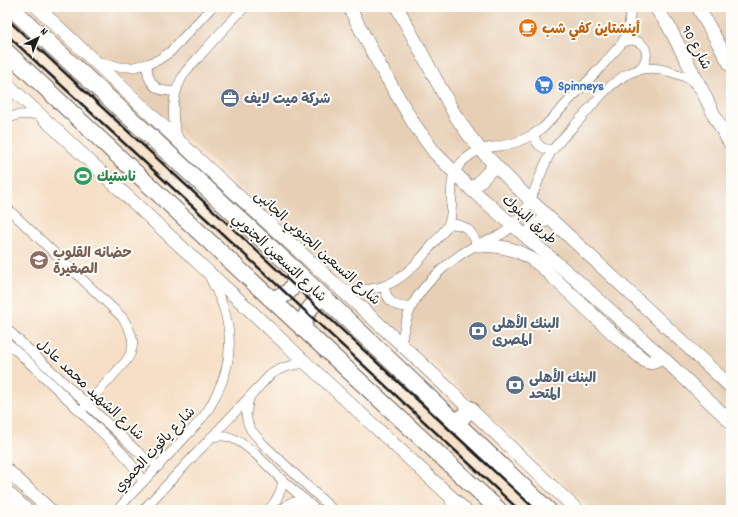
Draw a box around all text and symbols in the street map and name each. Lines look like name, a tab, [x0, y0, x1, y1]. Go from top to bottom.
cafe icon: أينشتاين كفي شب	[517, 17, 539, 39]
north arrow	[18, 18, 58, 58]
place label: أينشتاين كفي شب	[542, 19, 640, 41]
street label: شارع 90	[675, 22, 715, 74]
text: N	[36, 24, 51, 40]
supermarket icon: Spinneys	[533, 74, 555, 96]
place label: Spinneys	[558, 77, 604, 97]
office icon: شركة ميت لايف	[219, 87, 241, 109]
place label: شركة ميت لايف	[244, 90, 330, 110]
sports icon: ناستيك	[72, 165, 94, 187]
place label: ناستيك	[97, 168, 136, 188]
street label: شارع التسعين الجنوبي الجانبى	[251, 186, 385, 308]
street label: طريق البنوك	[497, 191, 561, 250]
street label: شارع التسعين الجنوبي	[229, 209, 331, 305]
place label: حضانه القلوب الصغيرة	[53, 244, 132, 280]
school or university icon: حضانه القلوب الصغيرة	[28, 249, 50, 271]
place label: البنك الأهلى المصرى	[492, 313, 560, 351]
bank icon: البنك الأهلى المصرى	[467, 320, 489, 342]
street label: شارع الشهيد محمد عادل	[31, 335, 148, 446]
place label: البنك الأهلى المتحد	[529, 367, 597, 405]
bank icon: البنك الأهلى المتحد	[504, 374, 526, 396]
street label: شارع ياقوت الحموي	[110, 403, 201, 498]

